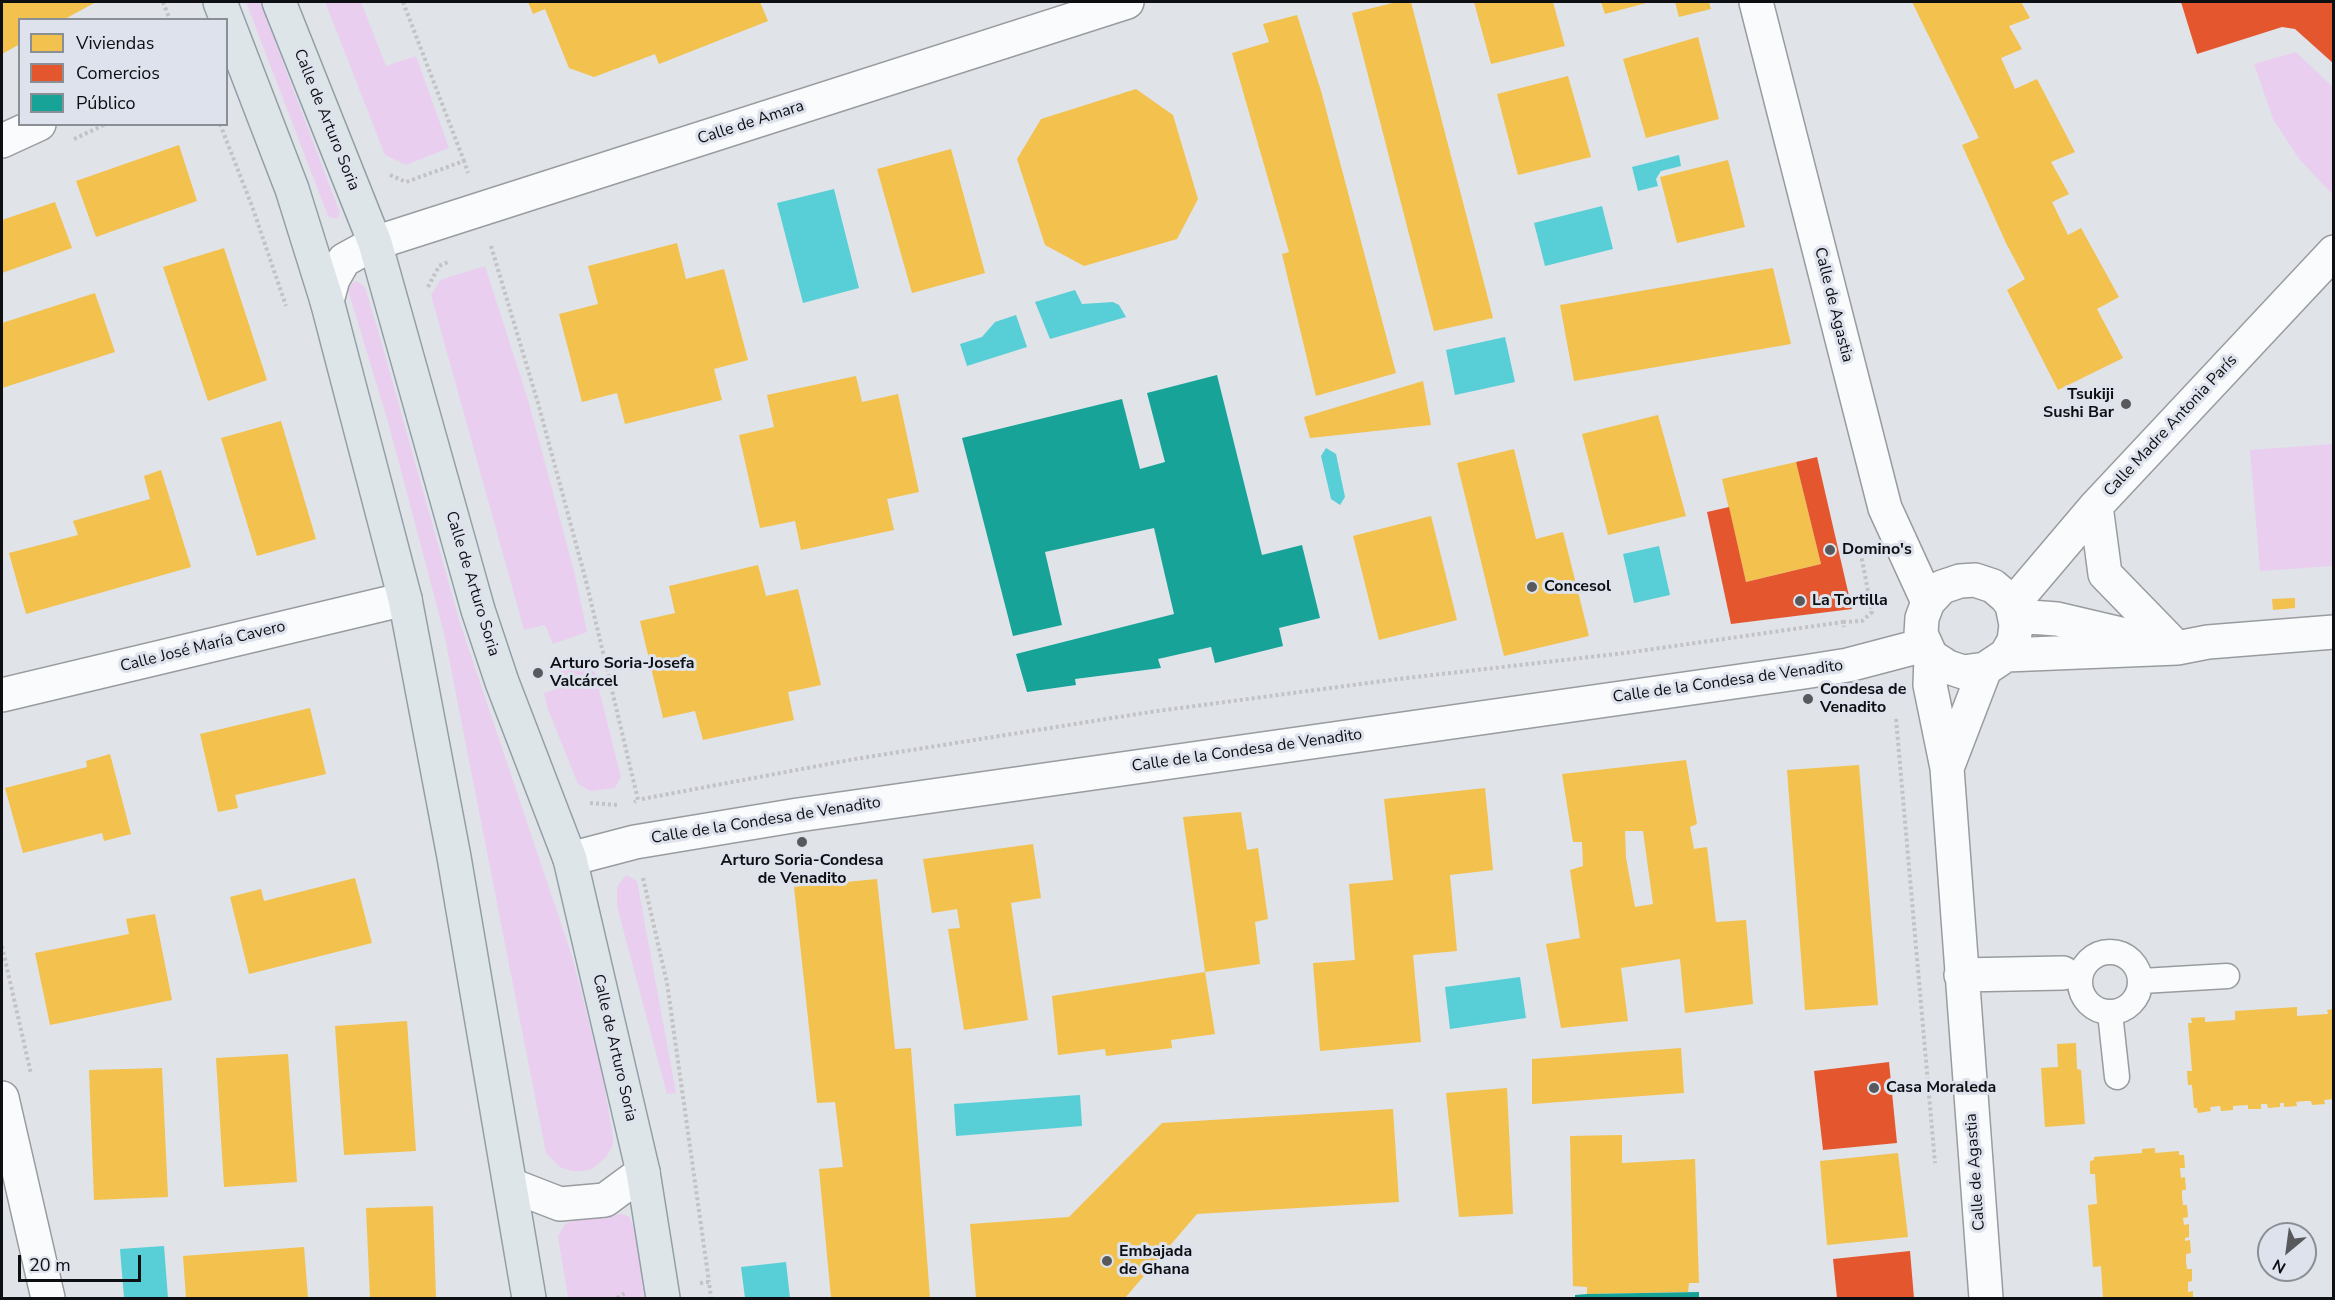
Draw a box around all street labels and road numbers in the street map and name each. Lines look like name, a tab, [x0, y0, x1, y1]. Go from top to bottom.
street label: Calle de Arturo Soria	[289, 47, 363, 193]
street label: Calle de Amara	[695, 97, 807, 149]
street label: Calle de Agastia	[1809, 246, 1857, 364]
street label: Calle Madre Antonia París	[2100, 351, 2242, 501]
street label: Calle de Arturo Soria	[441, 509, 503, 659]
street label: Calle José María Cavero	[118, 617, 288, 677]
street label: Calle de la Condesa de Venadito	[1612, 656, 1844, 708]
street label: Calle de la Condesa de Venadito	[1131, 725, 1363, 777]
street label: Calle de la Condesa de Venadito	[650, 793, 882, 849]
street label: Calle de Arturo Soria	[588, 972, 640, 1124]
street label: Calle de Agastia	[1962, 1113, 1990, 1231]

